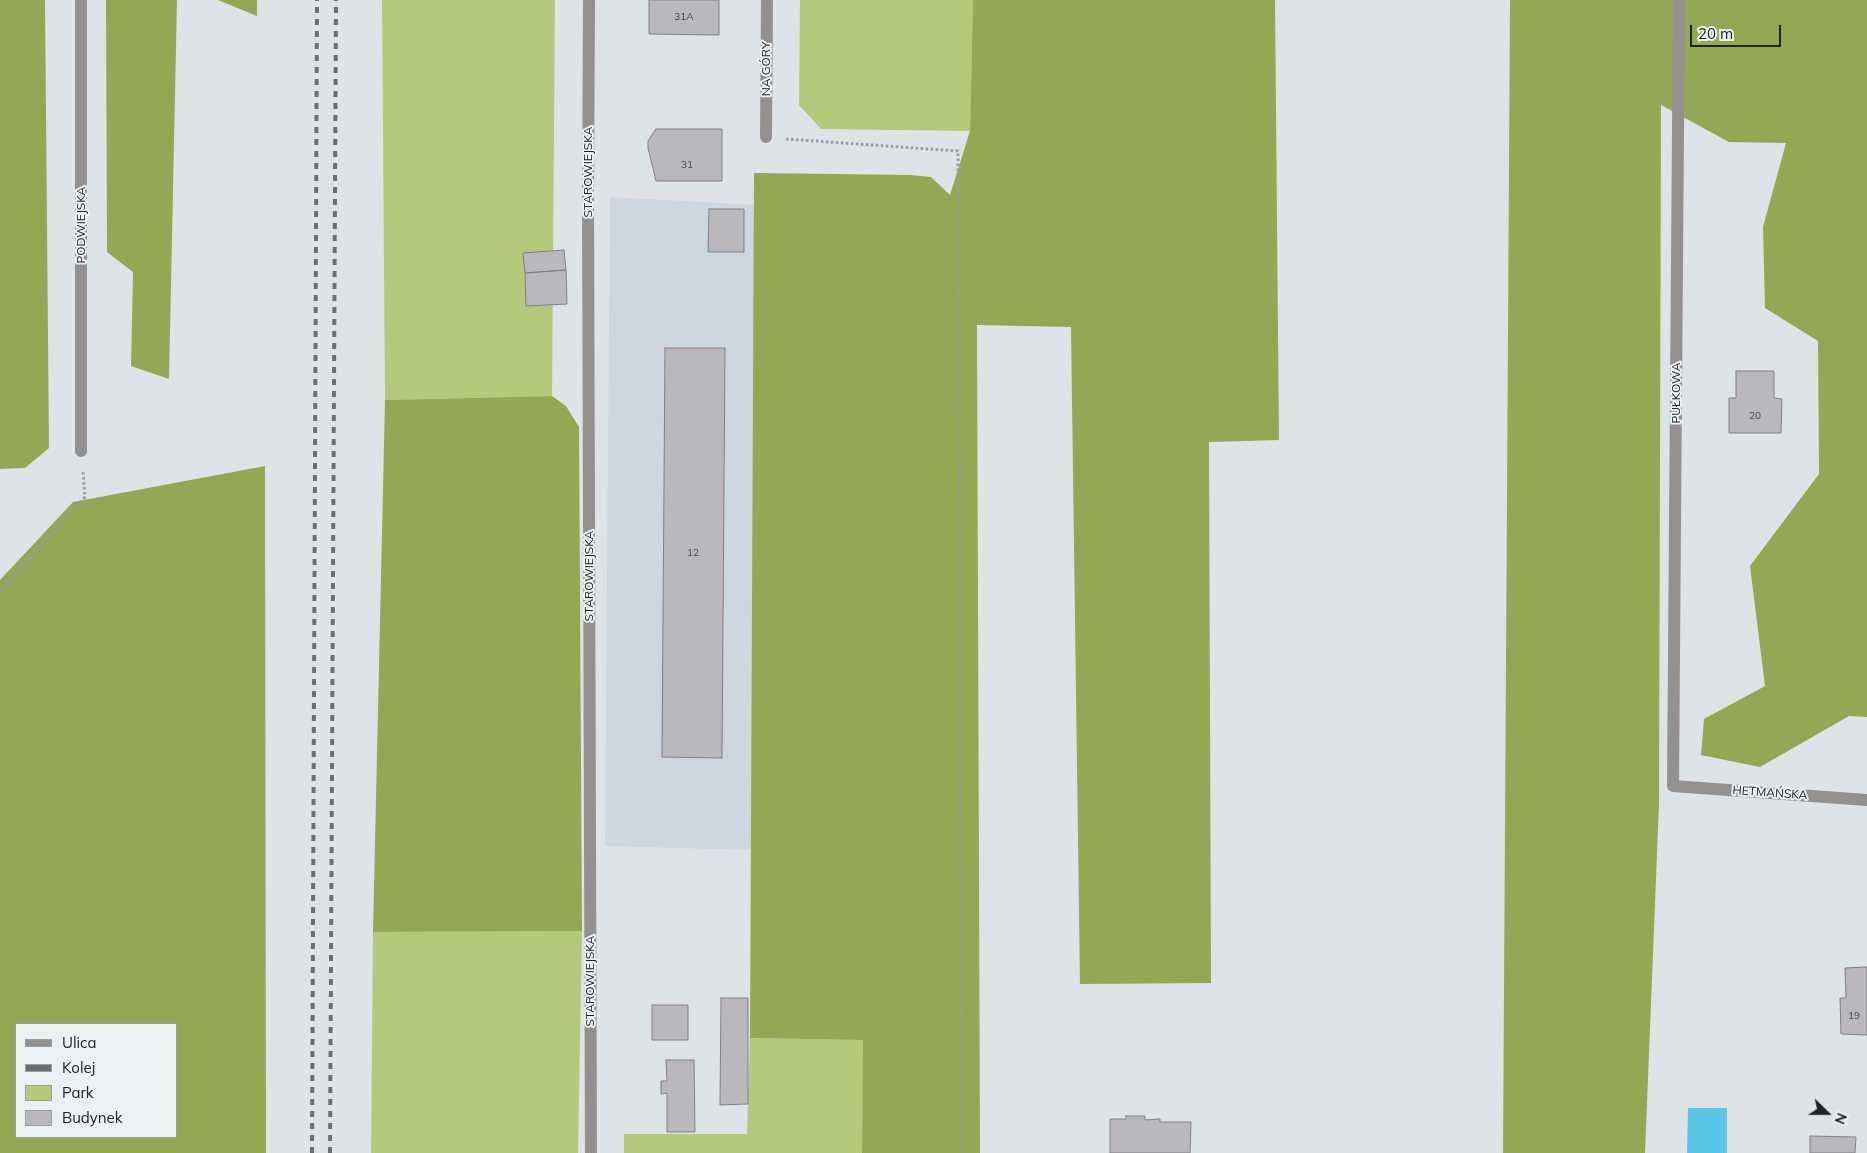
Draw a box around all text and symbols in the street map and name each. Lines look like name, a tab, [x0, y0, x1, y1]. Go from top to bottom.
house number: 31A	[674, 11, 694, 23]
scale bar	[1692, 15, 1783, 47]
text: 20 m	[1698, 24, 1733, 43]
street label: NA GÓRY	[759, 42, 773, 96]
street label: STAROWIEJSKA	[581, 127, 595, 217]
house number: 31	[681, 159, 693, 171]
street label: PODWIEJSKA	[74, 187, 88, 263]
street label: PUŁKOWA	[1669, 363, 1683, 423]
house number: 20	[1749, 410, 1761, 422]
street label: STAROWIEJSKA	[582, 531, 596, 621]
house number: 12	[687, 547, 699, 559]
street label: HETMAŃSKA	[1732, 783, 1808, 803]
street label: STAROWIEJSKA	[583, 936, 597, 1026]
house number: 19	[1848, 1010, 1860, 1022]
legend	[15, 1023, 178, 1138]
text: Ulica	[62, 1033, 96, 1052]
text: Kolej	[62, 1058, 95, 1077]
text: Park	[62, 1083, 94, 1102]
north arrow	[1802, 1088, 1852, 1138]
text: Budynek	[62, 1108, 123, 1127]
text: N	[1831, 1110, 1851, 1127]

